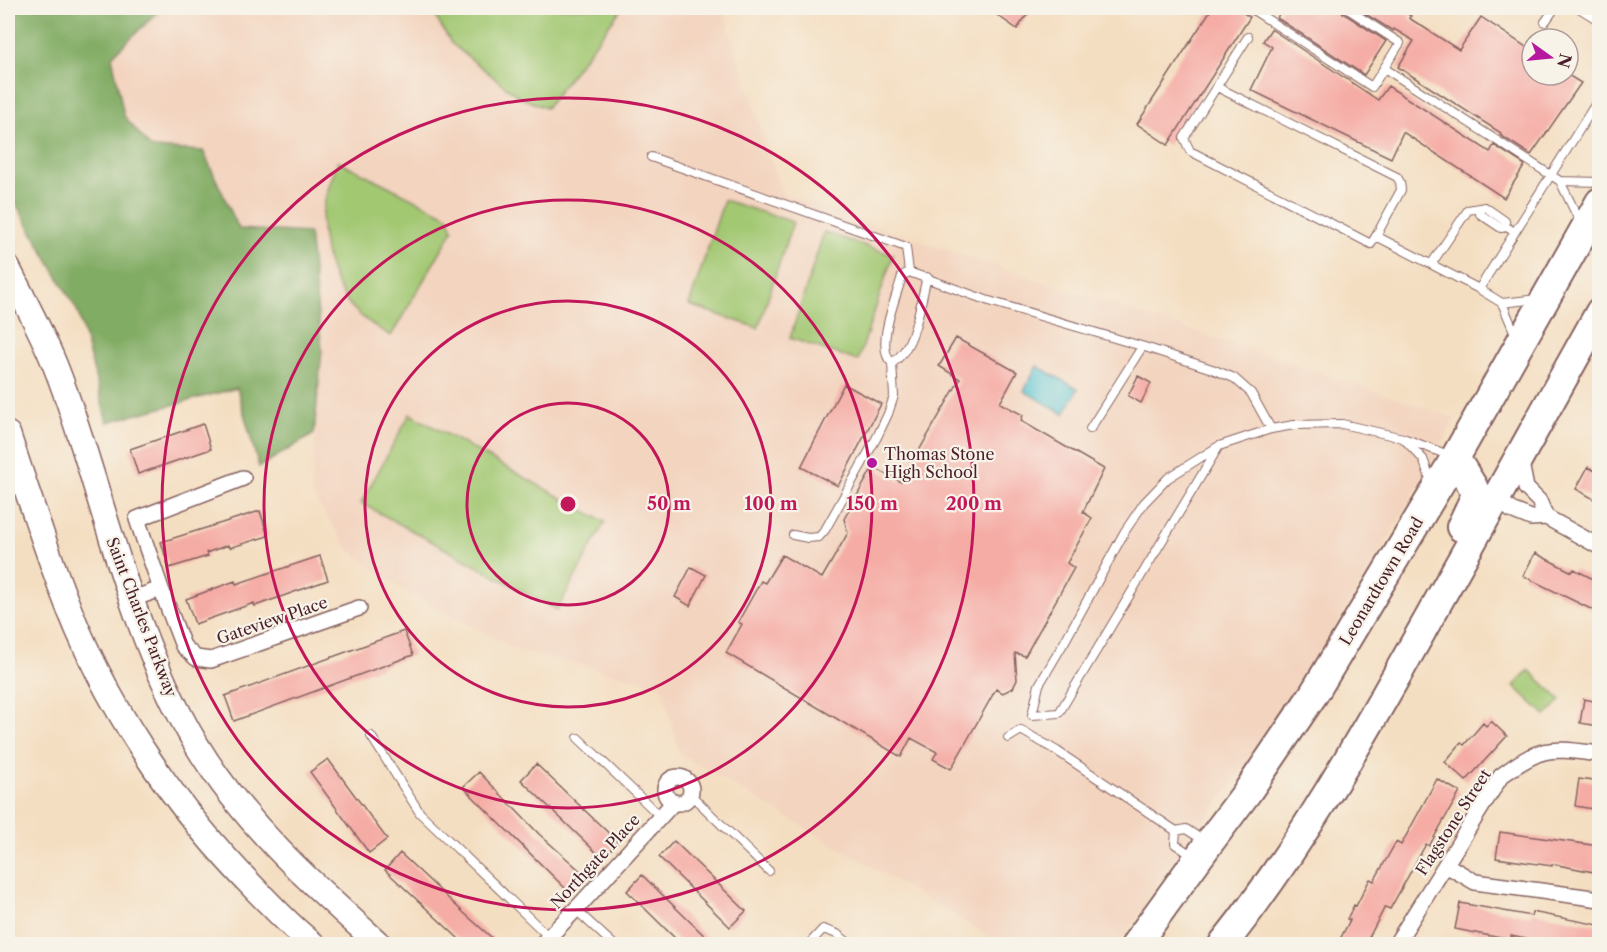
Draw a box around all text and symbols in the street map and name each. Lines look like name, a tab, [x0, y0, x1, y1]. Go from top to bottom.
north arrow	[1520, 27, 1580, 87]
text: N	[1553, 52, 1576, 70]
place label: Thomas Stone High School	[884, 444, 994, 482]
marker: Thomas Stone High School	[865, 456, 879, 470]
text: 50 m	[647, 493, 691, 515]
text: 100 m	[744, 493, 798, 515]
text: 150 m	[846, 493, 898, 515]
text: 200 m	[946, 493, 1002, 515]
centre of rings	[558, 494, 578, 514]
street label: Leonardtown Road	[1335, 513, 1427, 649]
street label: Saint Charles Parkway	[102, 534, 182, 701]
street label: Gateview Place	[214, 592, 330, 648]
street label: Flagstone Street	[1411, 765, 1495, 879]
street label: Northgate Place	[546, 810, 644, 912]

